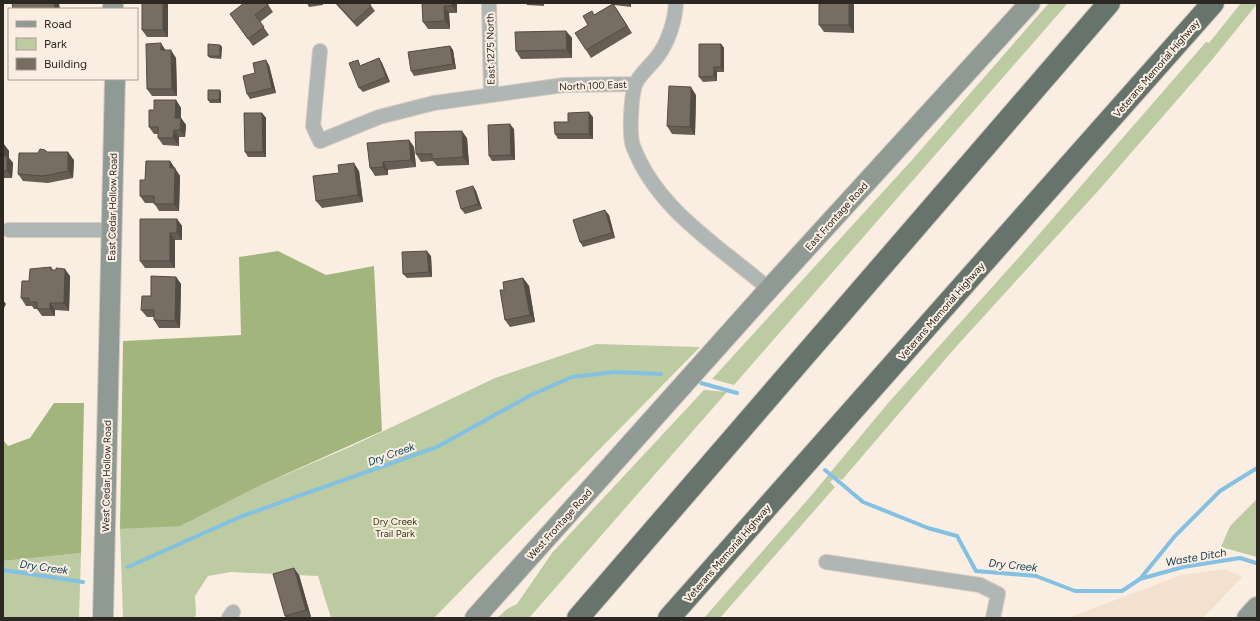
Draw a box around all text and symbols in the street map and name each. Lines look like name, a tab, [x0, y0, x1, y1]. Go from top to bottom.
legend	[8, 8, 138, 80]
street label: East 1275 North	[483, 13, 498, 85]
street label: Veterans Memorial Highway	[1110, 16, 1203, 120]
text: Road	[44, 17, 72, 31]
text: Park	[44, 37, 67, 51]
text: Building	[44, 57, 87, 71]
street label: North 100 East	[559, 78, 627, 93]
street label: East Cedar Hollow Road	[105, 153, 120, 261]
street label: East Frontage Road	[802, 179, 871, 253]
street label: Veterans Memorial Highway	[895, 259, 988, 363]
street label: West Cedar Hollow Road	[99, 420, 114, 532]
water label: Dry Creek	[366, 440, 417, 469]
street label: West Frontage Road	[524, 486, 595, 563]
street label: Veterans Memorial Highway	[681, 501, 774, 605]
park label: Dry Creek Trail Park	[373, 515, 417, 540]
water label: Waste Ditch	[1165, 546, 1227, 569]
water label: Dry Creek	[988, 556, 1039, 575]
water label: Dry Creek	[19, 558, 70, 577]

